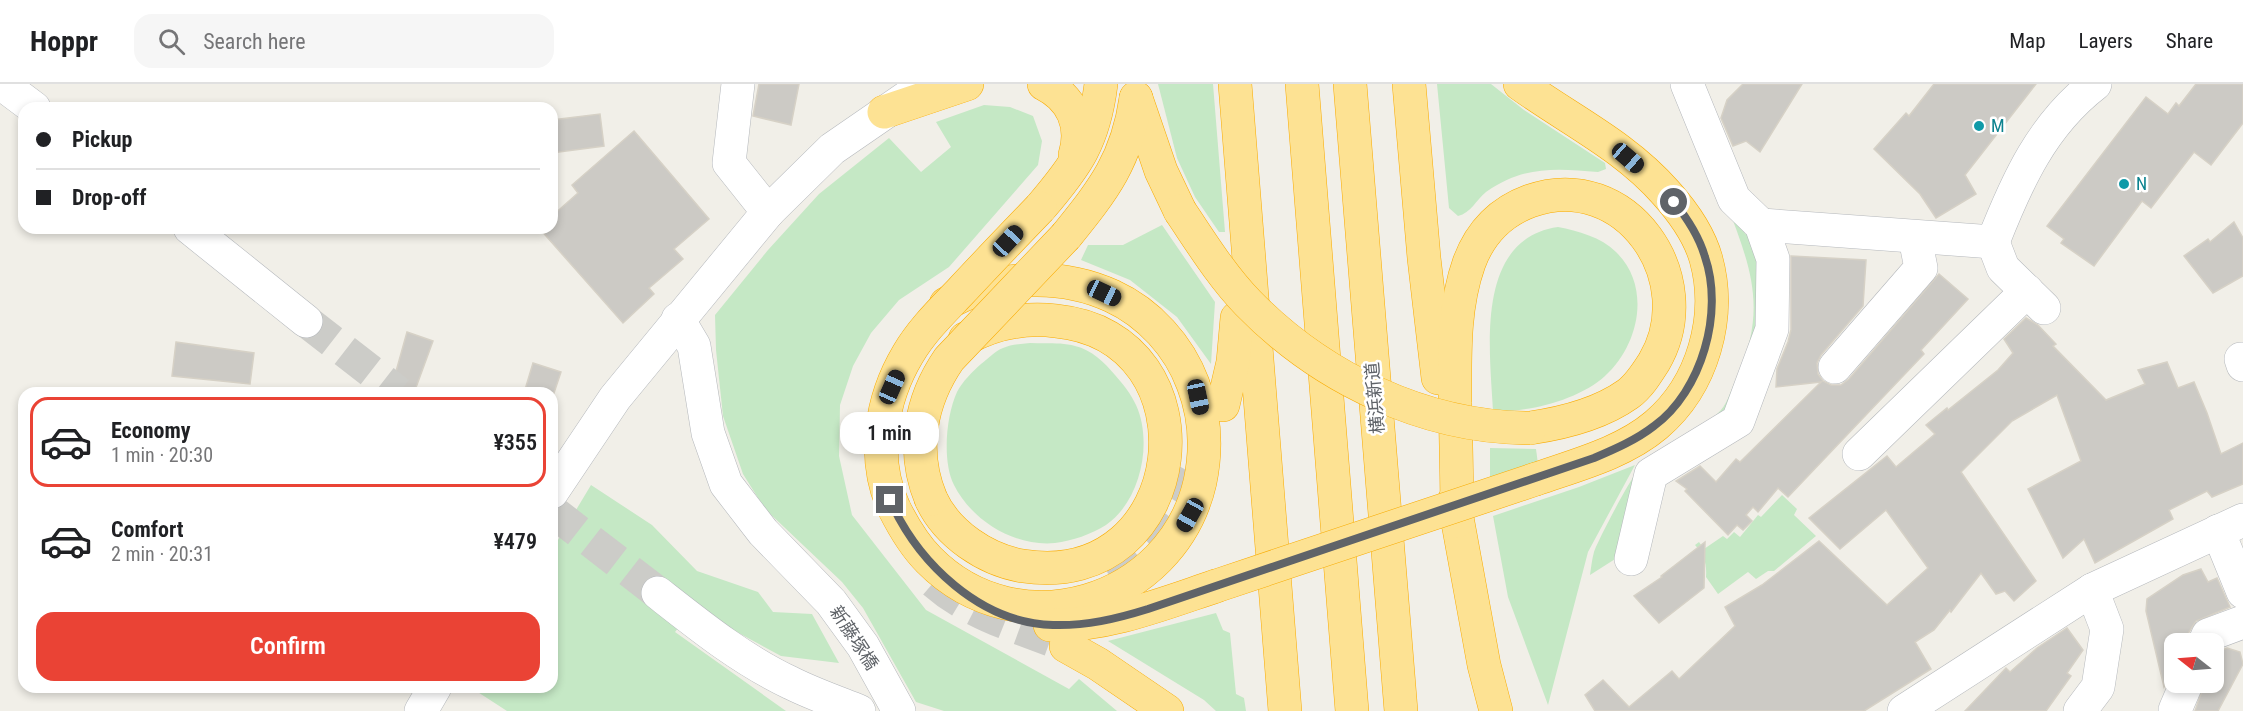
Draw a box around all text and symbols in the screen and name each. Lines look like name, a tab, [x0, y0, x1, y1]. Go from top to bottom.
search box	[134, 14, 554, 68]
text: Hoppr	[30, 25, 98, 58]
icon: search	[155, 25, 188, 58]
text: Search here	[203, 29, 305, 54]
text: Map	[2009, 29, 2046, 53]
text: Layers	[2079, 29, 2133, 53]
text: Share	[2166, 29, 2213, 53]
place label: M	[1991, 115, 2005, 136]
marker: M	[1972, 119, 1986, 133]
text: Pickup	[72, 127, 132, 152]
car	[1609, 139, 1647, 177]
place label: N	[2136, 173, 2147, 194]
marker: N	[2117, 177, 2131, 191]
text: Drop-off	[72, 185, 146, 210]
route start	[1660, 188, 1687, 215]
car	[989, 222, 1027, 260]
car	[1084, 277, 1124, 309]
street label: 横浜新道	[1361, 361, 1388, 435]
car	[876, 367, 908, 407]
car	[1185, 378, 1211, 416]
callout: 1 min	[840, 413, 940, 455]
icon: car	[39, 415, 93, 469]
text: Economy	[111, 418, 191, 443]
text: 1 min	[867, 421, 912, 445]
text: ¥355	[493, 430, 537, 455]
text: 1 min · 20:30	[111, 443, 213, 467]
route end	[876, 486, 903, 513]
car	[1173, 495, 1207, 535]
icon: car	[39, 514, 93, 568]
text: Comfort	[111, 517, 184, 542]
text: ¥479	[493, 529, 537, 554]
text: 2 min · 20:31	[111, 542, 213, 566]
street label: 新藤塚橋	[826, 602, 883, 674]
button: Confirm	[36, 612, 540, 681]
north arrow	[2164, 633, 2224, 693]
map controls	[2164, 633, 2224, 693]

